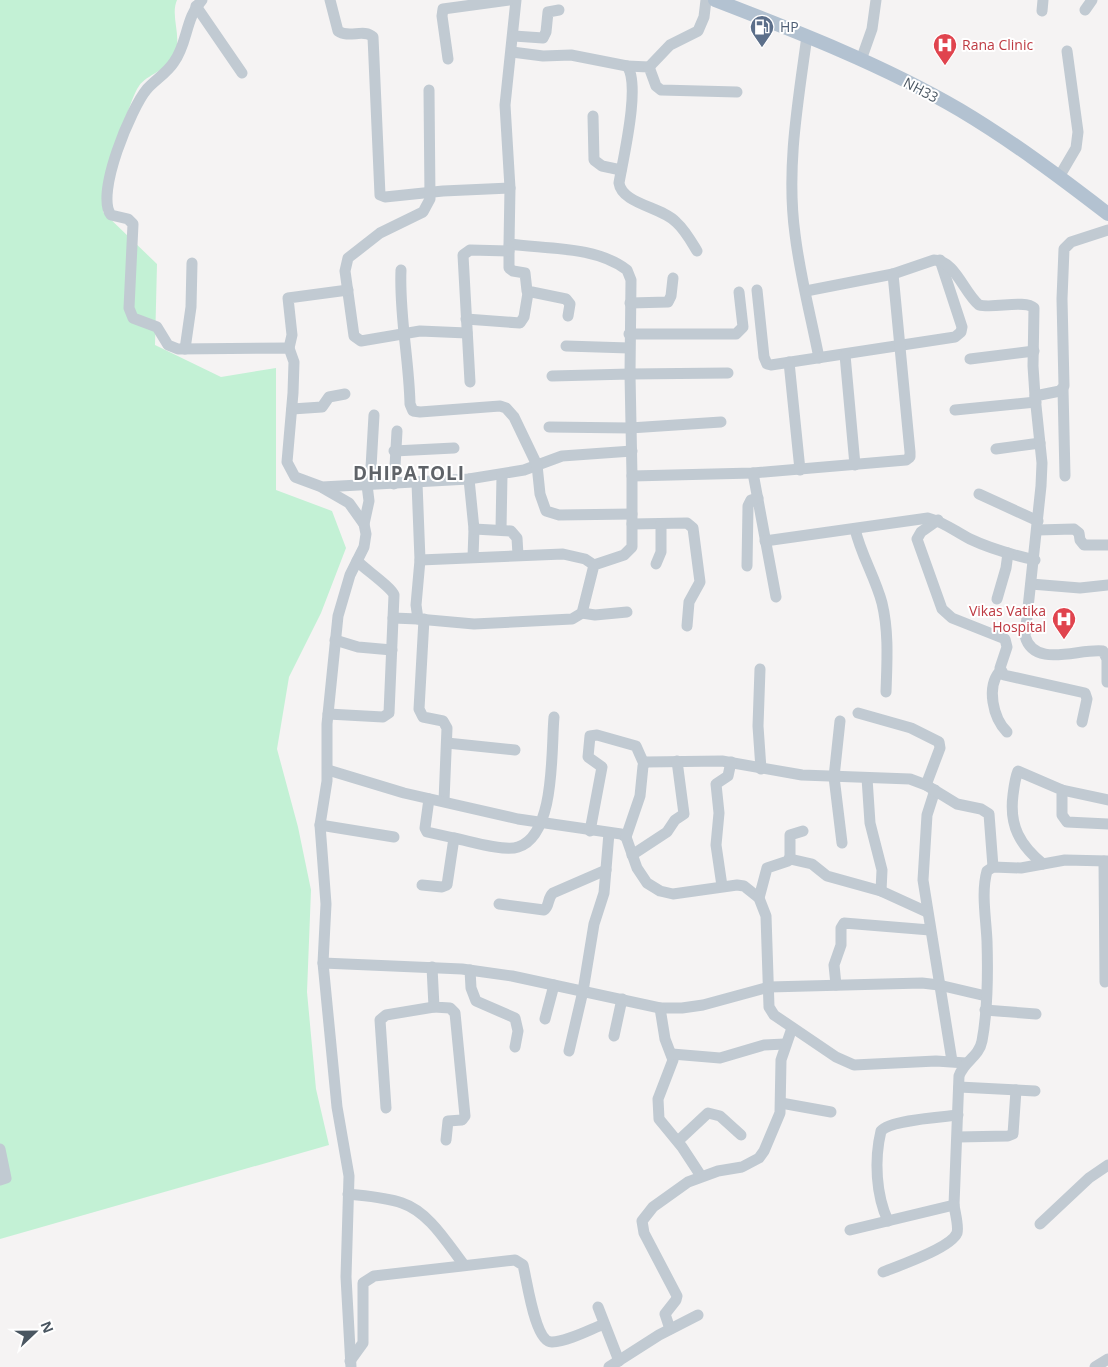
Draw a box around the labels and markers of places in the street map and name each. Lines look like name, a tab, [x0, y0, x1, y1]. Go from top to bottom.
fuel station icon: HP	[749, 14, 775, 48]
place label: HP	[780, 17, 799, 36]
hospital icon: Rana Clinic	[932, 32, 958, 66]
place label: Rana Clinic	[962, 35, 1033, 54]
place label: Vikas Vatika Hospital	[969, 601, 1046, 636]
hospital icon: Vikas Vatika Hospital	[1051, 606, 1077, 640]

